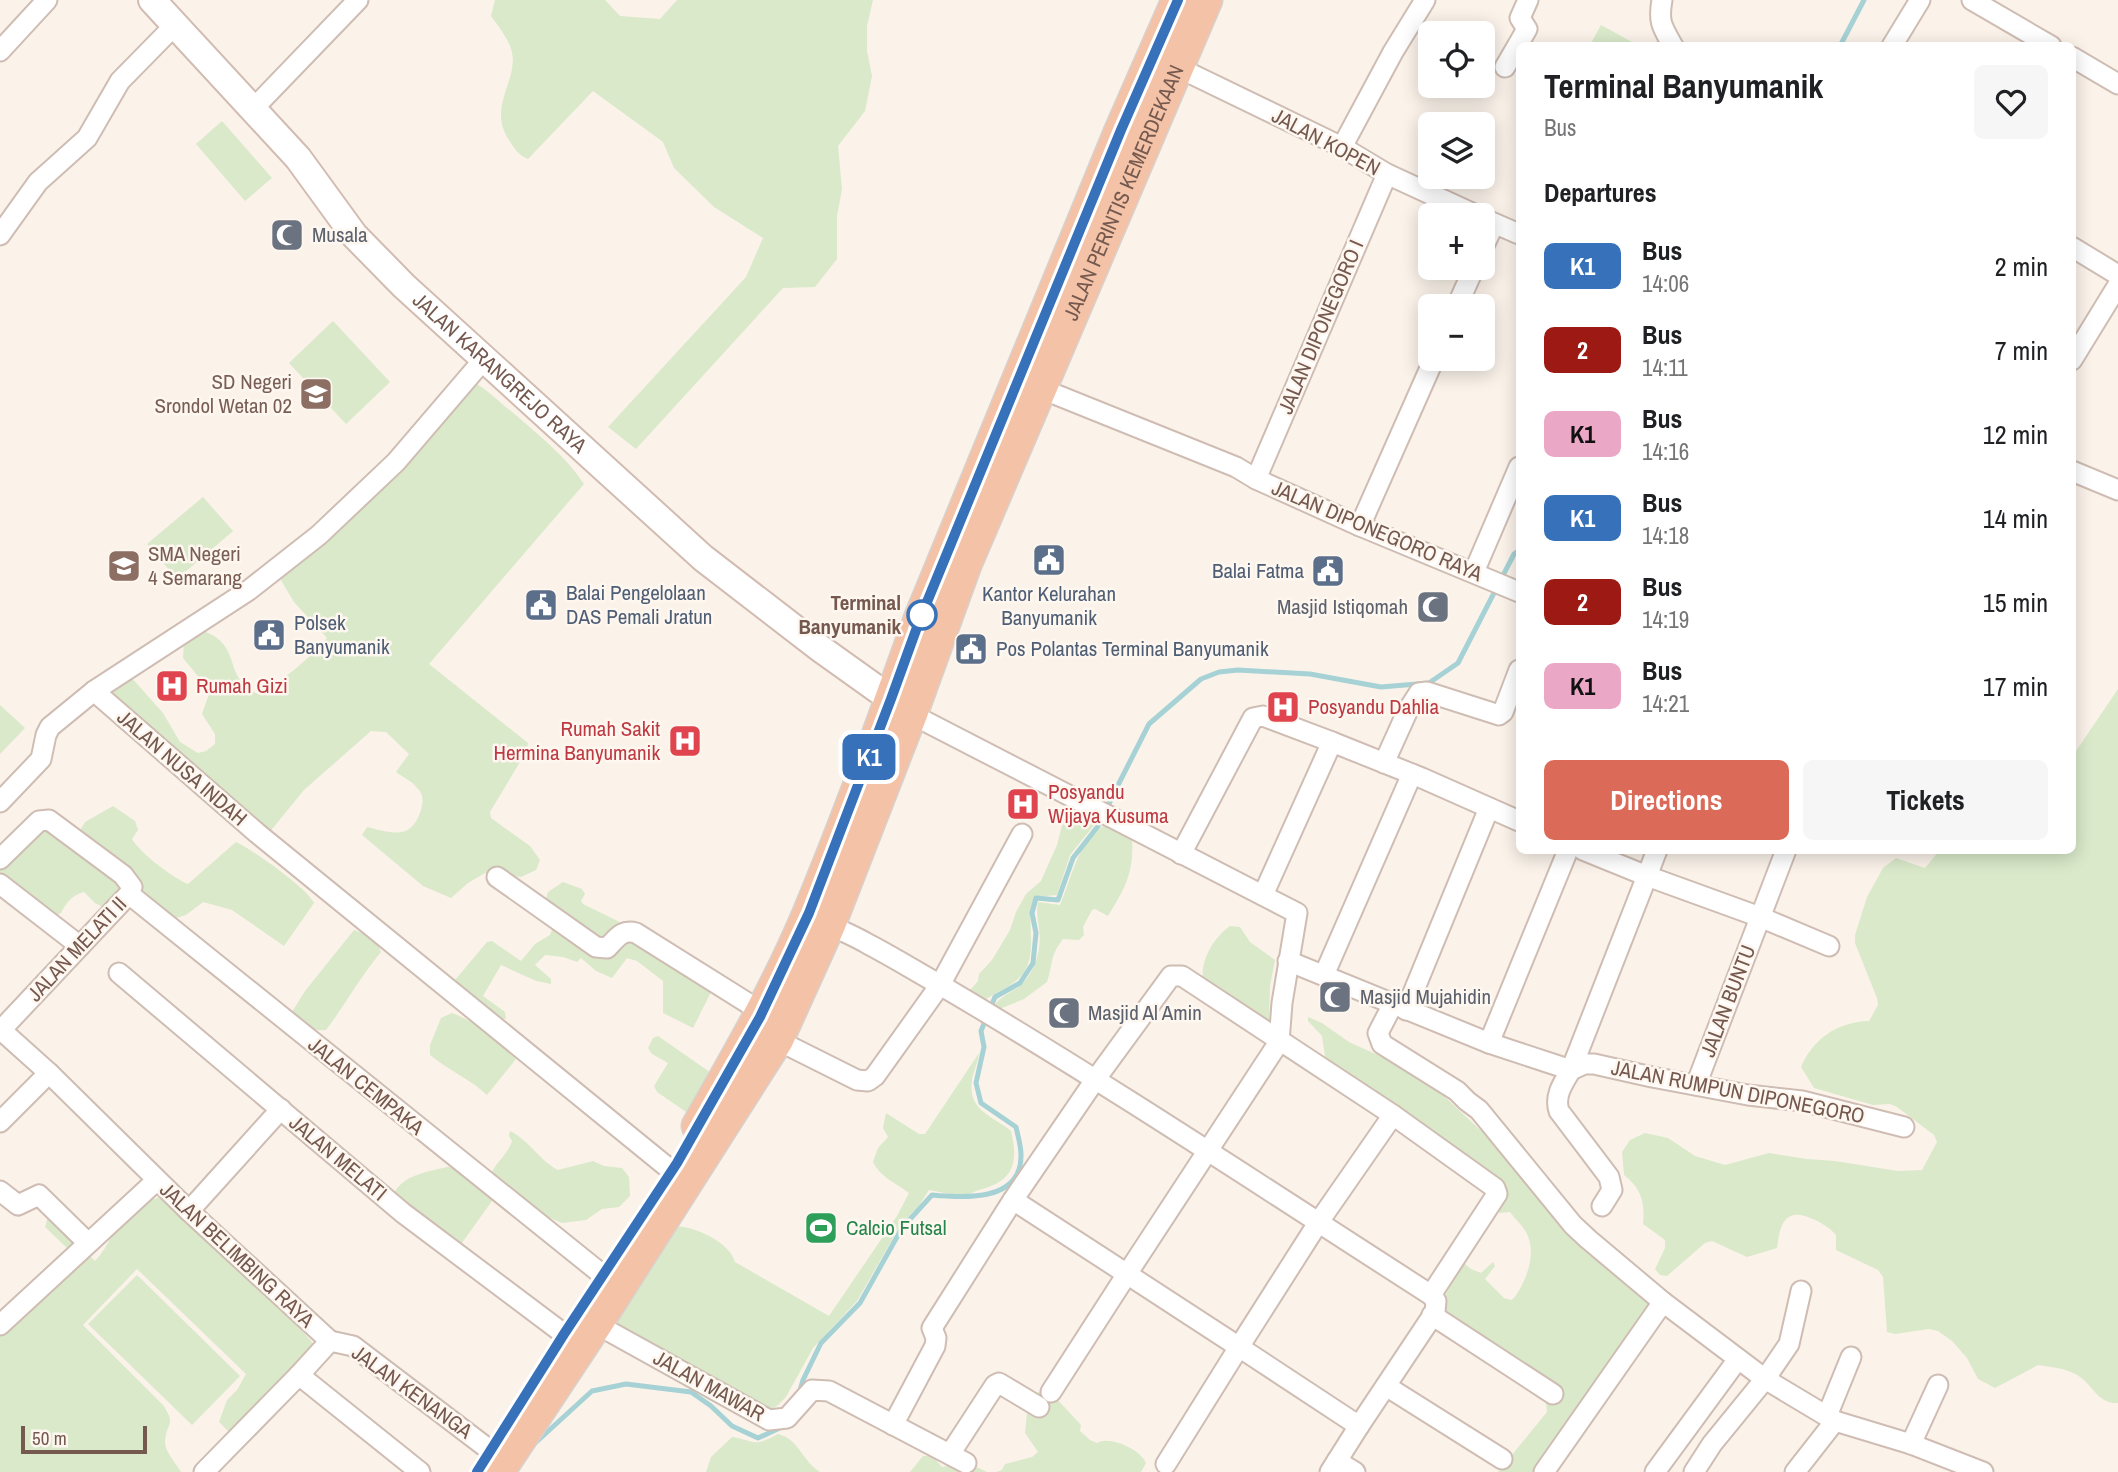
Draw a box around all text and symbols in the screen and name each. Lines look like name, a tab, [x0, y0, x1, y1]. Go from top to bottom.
map controls	[1418, 21, 1495, 371]
button: locate	[1418, 21, 1495, 98]
street label: JALAN PERINTIS KEMERDEKAAN	[1056, 60, 1191, 325]
text: Terminal Banyumanik	[1544, 64, 1823, 108]
button: heart	[1974, 65, 2048, 139]
street label: JALAN KOPEN	[1267, 101, 1385, 182]
button: layers	[1418, 112, 1495, 189]
text: Bus	[1544, 112, 1577, 143]
text: Departures	[1544, 175, 1657, 210]
button: +	[1418, 203, 1495, 280]
mosque icon: Musala	[268, 216, 306, 254]
place label: Musala	[312, 220, 368, 249]
text: Bus	[1642, 233, 1682, 268]
street label: JALAN DIPONEGORO I	[1271, 235, 1370, 418]
text: 2 min	[1995, 249, 2048, 284]
text: K1	[1570, 250, 1595, 282]
text: 14:06	[1642, 268, 1689, 299]
street label: JALAN KARANGREJO RAYA	[406, 286, 594, 460]
button: −	[1418, 294, 1495, 371]
text: Bus	[1642, 317, 1682, 352]
text: 7 min	[1995, 333, 2048, 368]
text: 2	[1577, 334, 1588, 366]
text: 14:11	[1642, 352, 1688, 383]
place label: SD Negeri Srondol Wetan 02	[154, 367, 292, 420]
school or university icon: SD Negeri Srondol Wetan 02	[297, 375, 335, 413]
text: Bus	[1642, 401, 1682, 436]
text: 12 min	[1983, 417, 2048, 452]
text: K1	[1570, 418, 1595, 450]
text: 14:16	[1642, 436, 1689, 467]
street label: JALAN DIPONEGORO RAYA	[1267, 473, 1487, 588]
text: Bus	[1642, 485, 1682, 520]
text: 14 min	[1983, 501, 2048, 536]
text: K1	[1570, 502, 1595, 534]
text: 14:18	[1642, 520, 1689, 551]
place label: SMA Negeri 4 Semarang	[148, 539, 242, 592]
public building icon: Kantor Kelurahan Banyumanik	[1030, 541, 1068, 579]
school or university icon: SMA Negeri 4 Semarang	[105, 547, 143, 585]
public building icon: Balai Fatma	[1309, 552, 1347, 590]
place label: Balai Fatma	[1212, 556, 1304, 585]
text: Bus	[1642, 569, 1682, 604]
place label: Balai Pengelolaan DAS Pemali Jratun	[566, 578, 712, 631]
place label: Kantor Kelurahan Banyumanik	[982, 579, 1116, 632]
text: 15 min	[1983, 585, 2048, 620]
public building icon: Balai Pengelolaan DAS Pemali Jratun	[522, 586, 560, 624]
text: 2	[1577, 586, 1588, 618]
place label: Terminal Banyumanik	[799, 588, 901, 641]
mosque icon: Masjid Istiqomah	[1414, 588, 1452, 626]
place label: Masjid Istiqomah	[1277, 592, 1408, 621]
marker: Terminal Banyumanik	[907, 600, 937, 630]
text: 14:19	[1642, 604, 1689, 635]
place label: Polsek Banyumanik	[294, 608, 390, 661]
public building icon: Polsek Banyumanik	[250, 616, 288, 654]
public building icon: Pos Polantas Terminal Banyumanik	[952, 630, 990, 668]
place label: Pos Polantas Terminal Banyumanik	[996, 634, 1269, 663]
text: Bus	[1642, 653, 1682, 688]
hospital icon: Rumah Gizi	[153, 667, 191, 705]
text: 17 min	[1983, 669, 2048, 704]
text: K1	[1570, 670, 1595, 702]
place label: Rumah Gizi	[196, 671, 288, 700]
hospital icon: Posyandu Dahlia	[1264, 688, 1302, 726]
text: 14:21	[1642, 688, 1689, 719]
place label: Posyandu Dahlia	[1308, 692, 1440, 721]
street label: JALAN NUSA INDAH	[111, 703, 254, 832]
place label: Rumah Sakit Hermina Banyumanik	[493, 714, 660, 767]
hospital icon: Rumah Sakit Hermina Banyumanik	[666, 722, 704, 760]
line badge: K1	[838, 734, 900, 780]
text: K1	[856, 741, 882, 773]
button: Directions	[1544, 760, 1789, 840]
button: Tickets	[1803, 760, 2048, 840]
place label: Posyandu Wijaya Kusuma	[1048, 777, 1169, 830]
hospital icon: Posyandu Wijaya Kusuma	[1004, 785, 1042, 823]
street label: JALAN MELATI II	[20, 890, 133, 1007]
street label: JALAN BUNTU	[1693, 941, 1762, 1061]
mosque icon: Masjid Mujahidin	[1316, 978, 1354, 1016]
place label: Masjid Mujahidin	[1360, 982, 1491, 1011]
mosque icon: Masjid Al Amin	[1045, 994, 1083, 1032]
place label: Masjid Al Amin	[1088, 998, 1202, 1027]
street label: JALAN CEMPAKA	[302, 1030, 431, 1142]
street label: JALAN RUMPUN DIPONEGORO	[1609, 1053, 1867, 1130]
street label: JALAN MELATI	[283, 1108, 393, 1207]
street label: JALAN BELIMBING RAYA	[154, 1175, 321, 1334]
sports icon: Calcio Futsal	[802, 1209, 840, 1247]
place label: Calcio Futsal	[846, 1213, 947, 1242]
street label: JALAN KENANGA	[346, 1338, 479, 1446]
street label: JALAN MAWAR	[648, 1343, 770, 1428]
scale bar	[21, 1423, 147, 1455]
text: 50 m	[32, 1425, 67, 1451]

